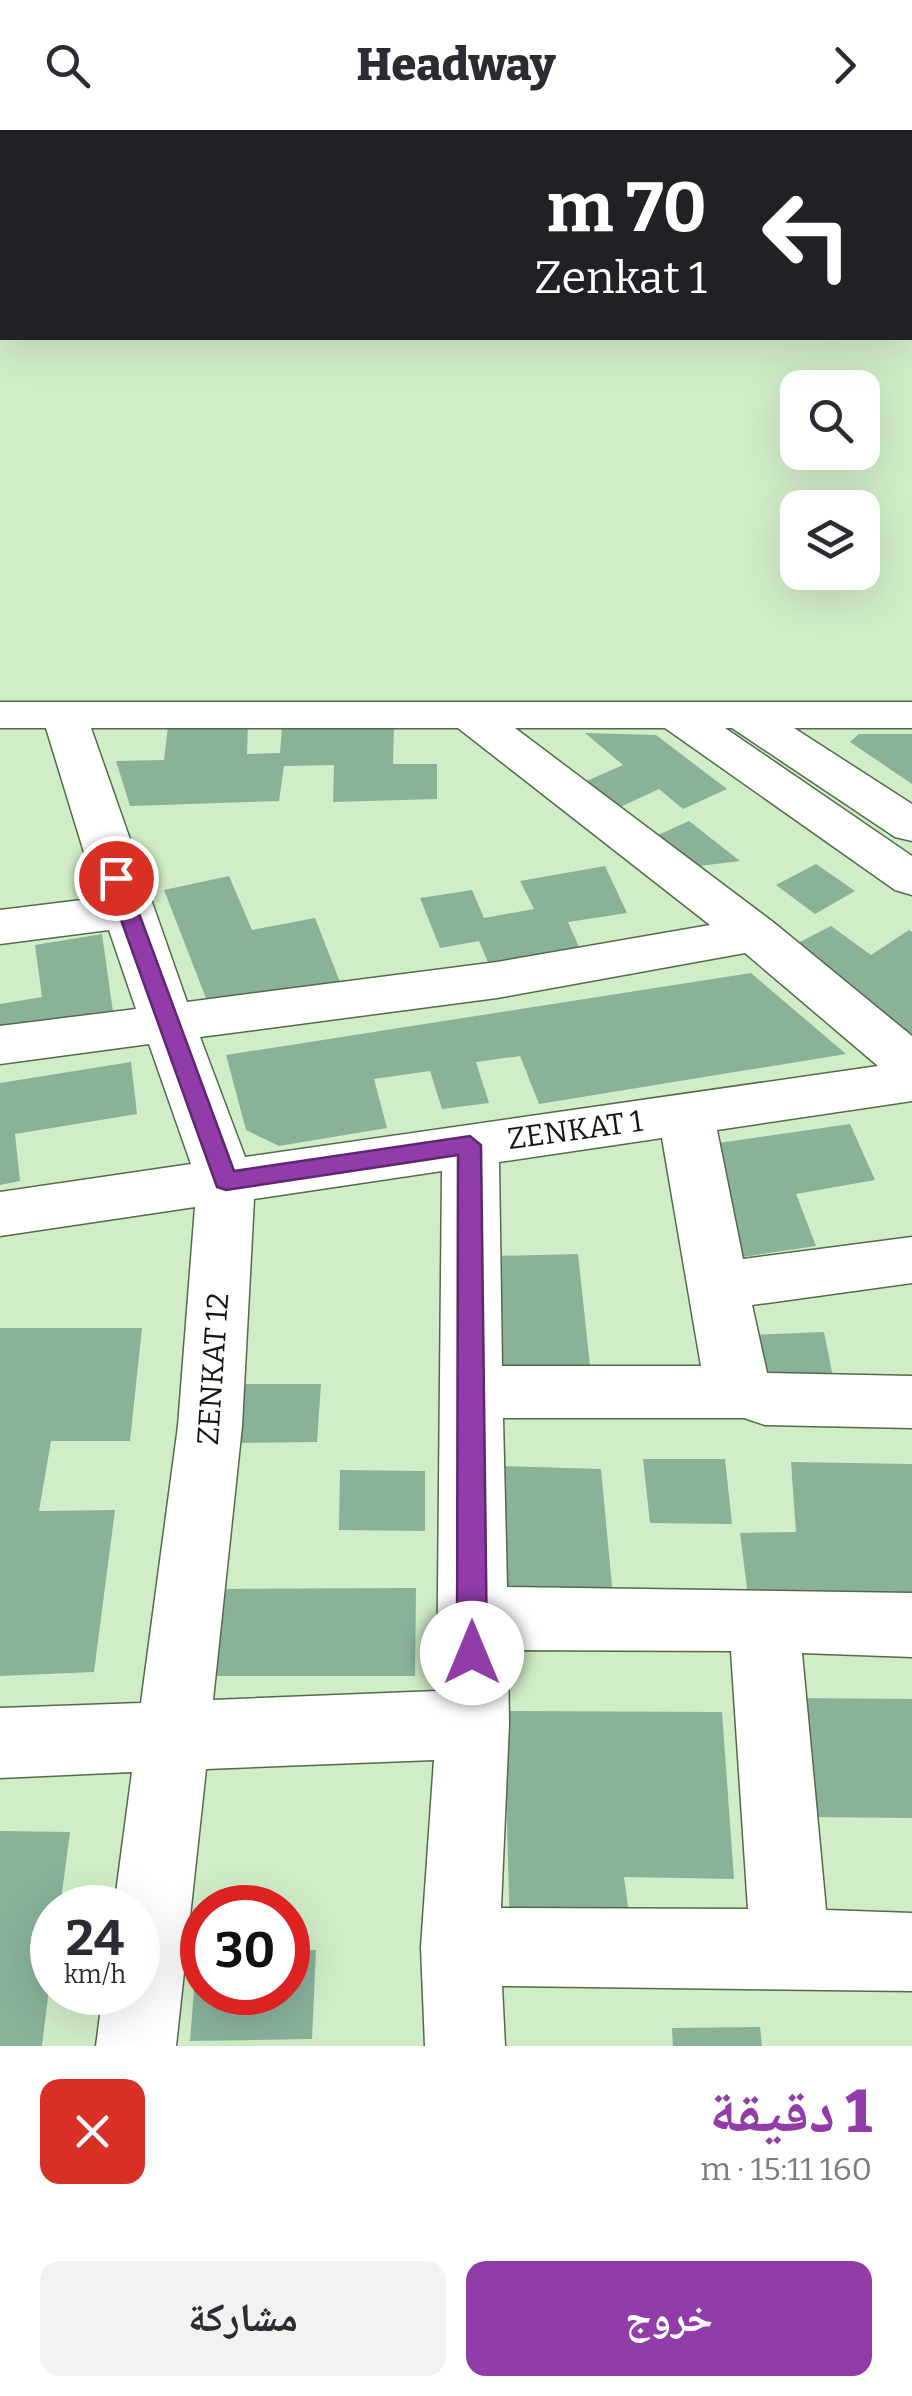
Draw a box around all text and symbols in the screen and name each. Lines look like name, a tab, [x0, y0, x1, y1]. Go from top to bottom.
icon: search	[40, 38, 95, 93]
text: Headway	[356, 38, 556, 92]
icon: forward	[817, 38, 872, 93]
text: 70 m	[547, 166, 707, 250]
icon: left	[742, 170, 872, 300]
text: Zenkat 1	[534, 251, 707, 305]
map controls	[780, 370, 880, 590]
button: search	[780, 370, 880, 470]
button: layers	[780, 490, 880, 590]
pin	[74, 836, 159, 921]
icon: arrive	[89, 851, 144, 906]
street label: ZENKAT 1	[505, 1103, 645, 1157]
street label: ZENKAT 12	[190, 1292, 236, 1446]
position arrow	[420, 1601, 524, 1705]
speed limit sign: 30	[180, 1885, 310, 2015]
text: 24	[66, 1908, 124, 1968]
text: km/h	[64, 1960, 126, 1990]
text: 1 دقيقة	[709, 2076, 872, 2148]
button: close	[40, 2079, 145, 2184]
text: 160 m · 15:11	[700, 2150, 872, 2188]
button: مشاركة	[40, 2261, 446, 2376]
button: خروج	[466, 2261, 872, 2376]

